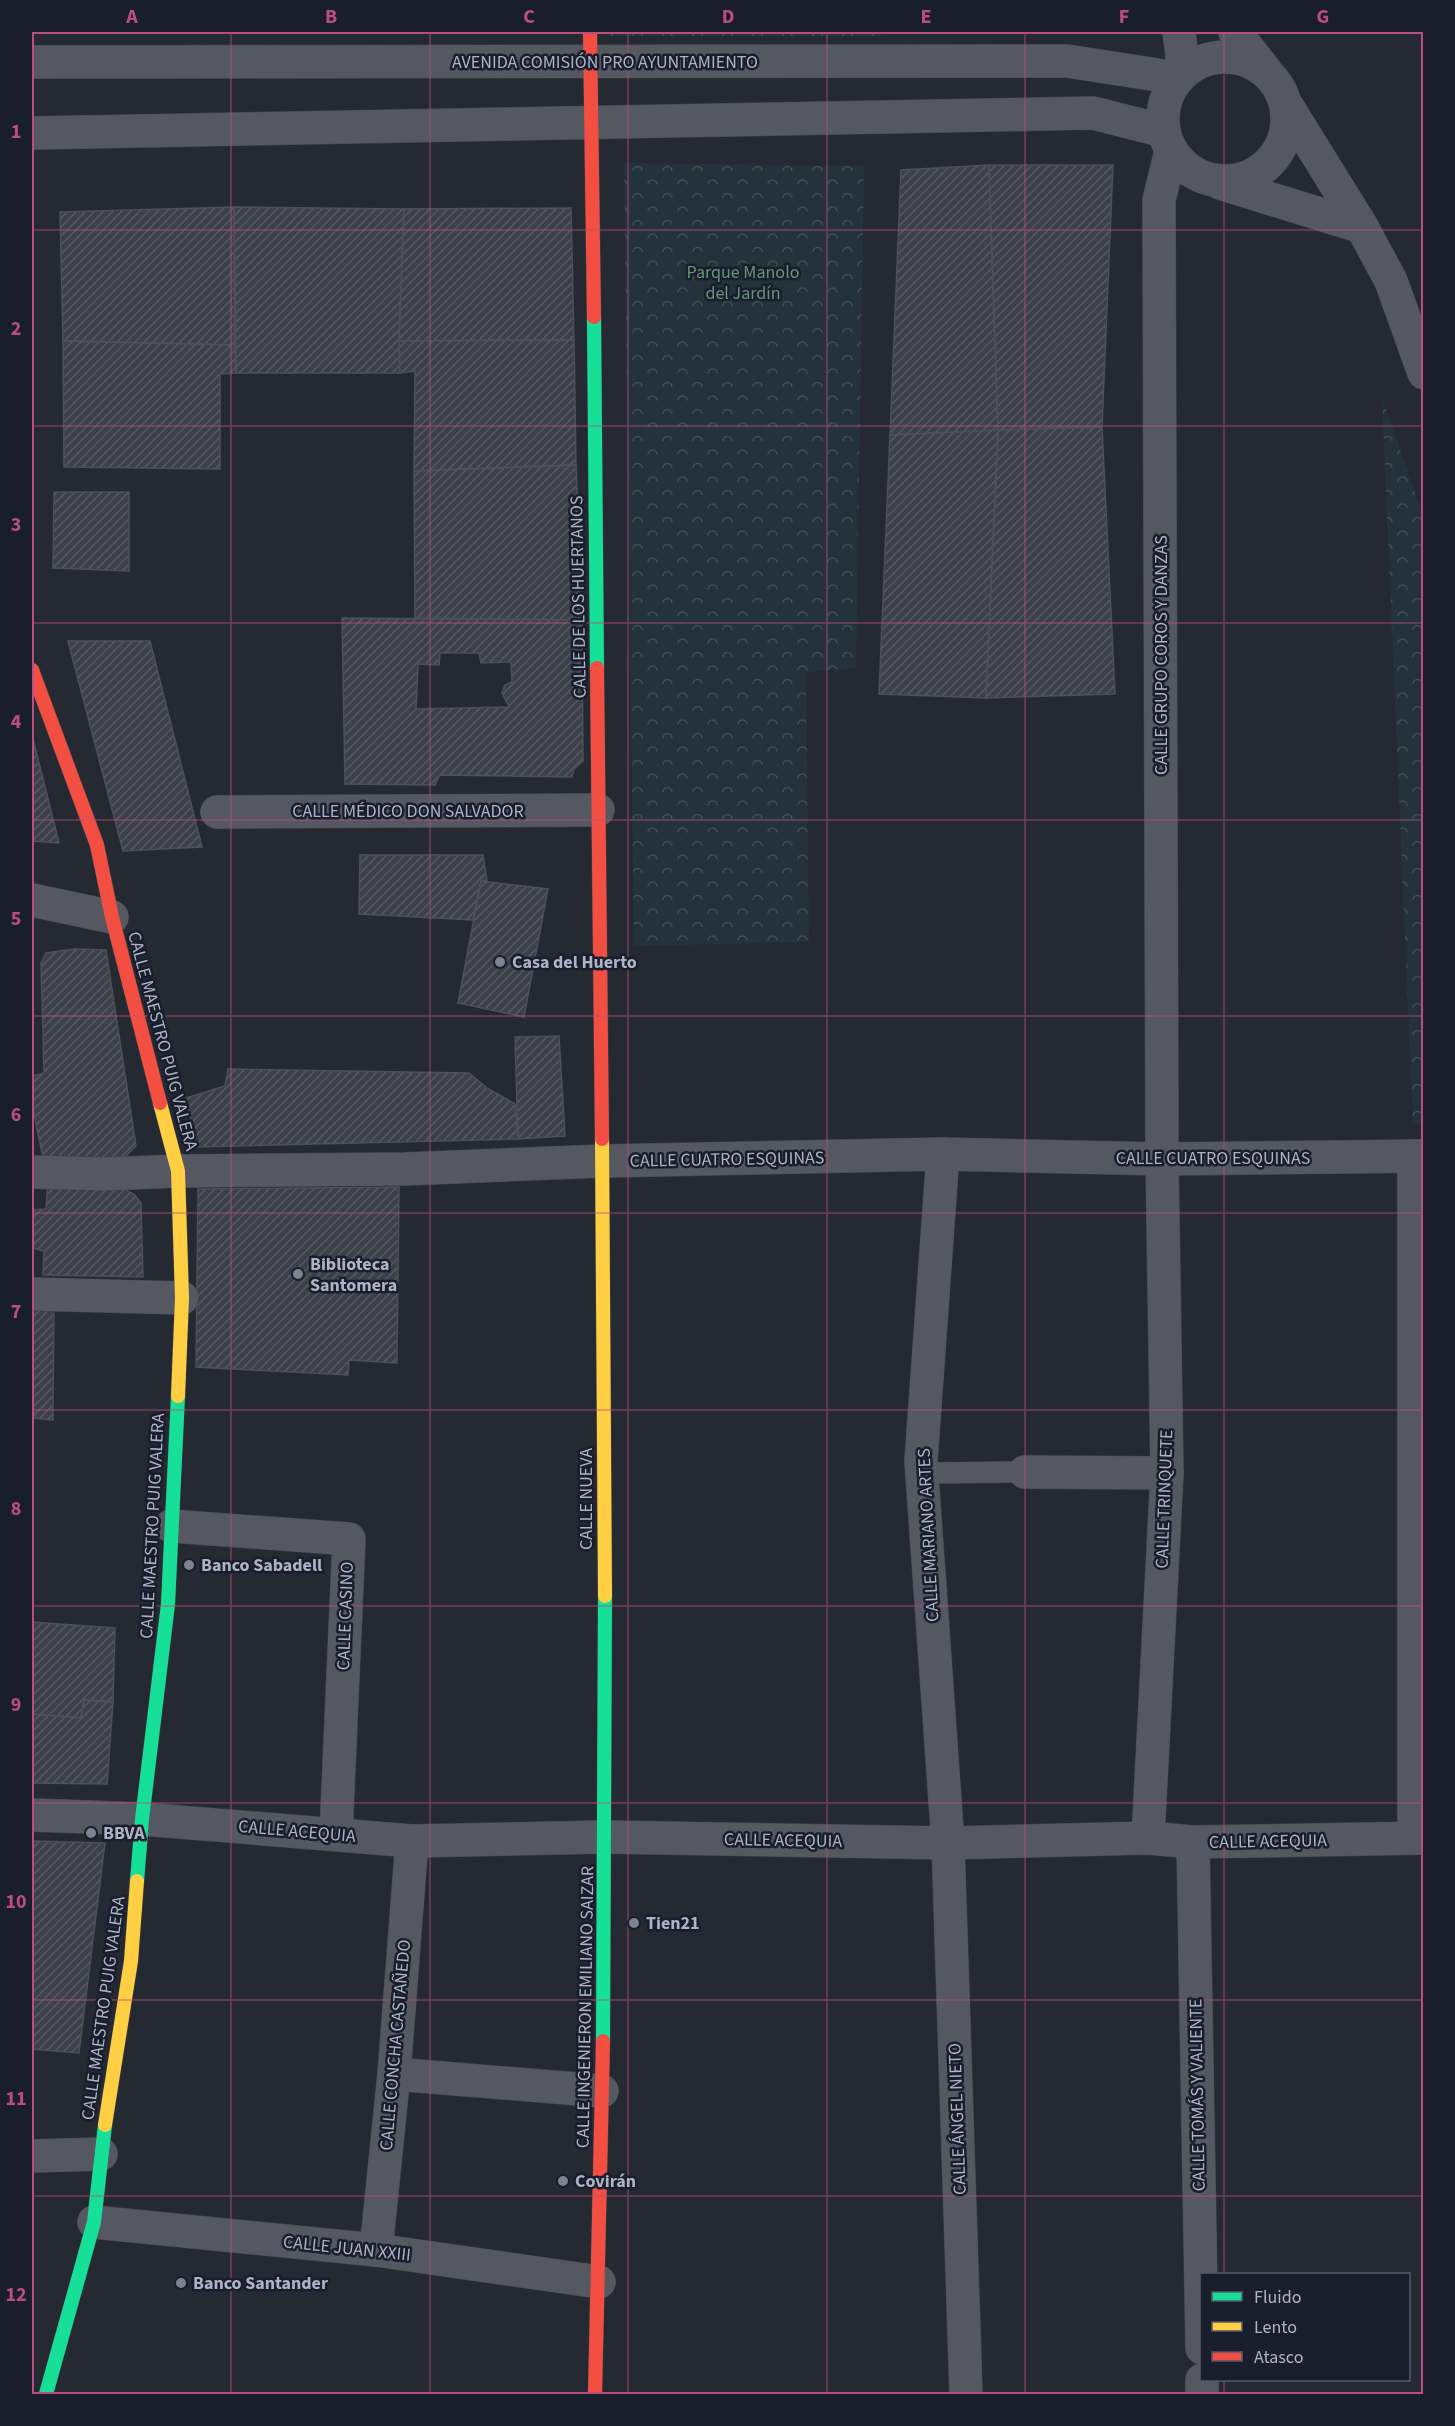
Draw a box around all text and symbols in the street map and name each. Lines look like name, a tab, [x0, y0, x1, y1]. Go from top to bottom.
text: A	[125, 3, 138, 31]
text: B	[325, 3, 337, 31]
text: C	[523, 3, 535, 31]
text: D	[722, 3, 734, 31]
text: E	[921, 3, 931, 31]
text: F	[1119, 3, 1129, 31]
text: G	[1317, 3, 1329, 31]
street label: AVENIDA COMISIÓN PRO AYUNTAMIENTO	[452, 50, 758, 75]
text: 1	[11, 118, 21, 146]
park label: Parque Manolo del Jardín	[687, 260, 799, 306]
text: 2	[11, 315, 21, 343]
street label: CALLE DE LOS HUERTANOS	[564, 495, 593, 699]
text: 3	[11, 511, 21, 539]
street label: CALLE GRUPO COROS Y DANZAS	[1149, 535, 1174, 775]
text: 4	[11, 708, 22, 736]
street label: CALLE MÉDICO DON SALVADOR	[292, 799, 524, 824]
text: 5	[11, 905, 21, 933]
street label: CALLE MAESTRO PUIG VALERA	[121, 929, 204, 1154]
place label: Casa del Huerto	[512, 950, 637, 975]
marker: Casa del Huerto	[493, 955, 507, 969]
text: 6	[11, 1101, 21, 1129]
street label: CALLE CUATRO ESQUINAS	[629, 1145, 825, 1174]
street label: CALLE CUATRO ESQUINAS	[1116, 1146, 1310, 1171]
place label: Biblioteca Santomera	[310, 1252, 397, 1298]
marker: Biblioteca Santomera	[291, 1267, 305, 1281]
text: 7	[11, 1298, 21, 1326]
street label: CALLE MAESTRO PUIG VALERA	[134, 1412, 171, 1639]
street label: CALLE TRINQUETE	[1150, 1429, 1179, 1569]
street label: CALLE MARIANO ARTES	[911, 1447, 946, 1622]
street label: CALLE NUEVA	[574, 1448, 599, 1550]
text: 8	[11, 1495, 21, 1523]
place label: Banco Sabadell	[201, 1553, 322, 1578]
marker: Banco Sabadell	[182, 1558, 196, 1572]
street label: CALLE CASINO	[331, 1561, 360, 1671]
text: 9	[11, 1691, 21, 1719]
street label: CALLE ACEQUIA	[237, 1814, 357, 1849]
place label: BBVA	[103, 1821, 145, 1846]
marker: BBVA	[84, 1826, 98, 1840]
street label: CALLE ACEQUIA	[724, 1827, 842, 1854]
street label: CALLE ACEQUIA	[1209, 1828, 1327, 1855]
street label: CALLE INGENIERON EMILIANO SAIZAR	[571, 1866, 600, 2148]
text: 10	[5, 1888, 27, 1916]
street label: CALLE MAESTRO PUIG VALERA	[75, 1894, 132, 2122]
place label: Tien21	[646, 1911, 700, 1936]
marker: Tien21	[627, 1916, 641, 1930]
street label: CALLE CONCHA CASTAÑEDO	[374, 1939, 417, 2152]
street label: CALLE TOMÁS Y VALIENTE	[1183, 1998, 1212, 2192]
street label: CALLE ÁNGEL NIETO	[942, 2043, 973, 2195]
text: 11	[5, 2085, 27, 2113]
place label: Covirán	[575, 2169, 636, 2194]
marker: Covirán	[556, 2174, 570, 2188]
street label: CALLE JUAN XXIII	[282, 2229, 412, 2268]
place label: Banco Santander	[193, 2271, 329, 2296]
legend	[1200, 2273, 1410, 2381]
marker: Banco Santander	[174, 2276, 188, 2290]
text: 12	[5, 2281, 27, 2309]
text: Fluido	[1254, 2285, 1301, 2310]
text: Lento	[1254, 2315, 1297, 2340]
text: Atasco	[1254, 2345, 1303, 2370]

